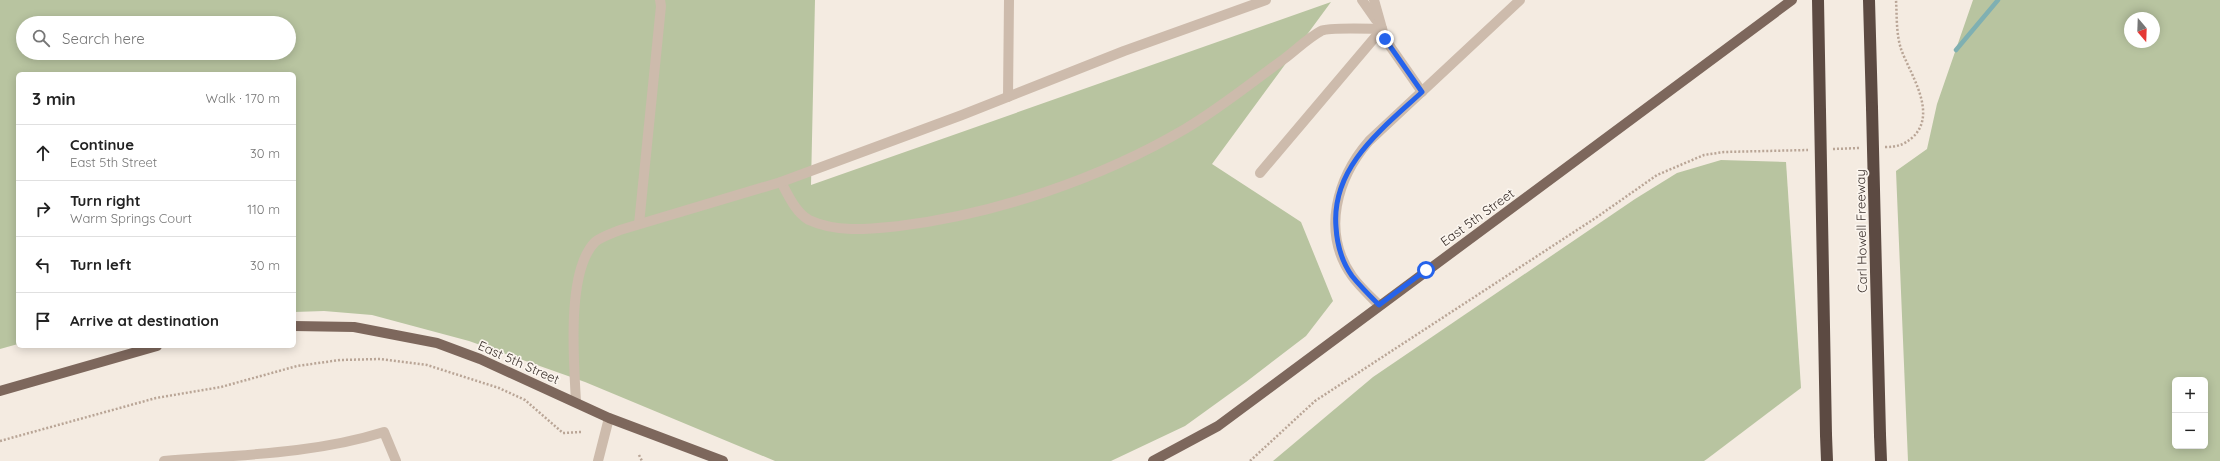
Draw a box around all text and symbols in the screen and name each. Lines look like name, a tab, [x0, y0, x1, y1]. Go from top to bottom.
north arrow	[2124, 12, 2160, 48]
search box	[16, 16, 296, 60]
icon: search	[30, 27, 52, 49]
text: Search here	[62, 29, 145, 48]
route end	[1376, 30, 1394, 48]
text: 3 min	[32, 88, 76, 109]
text: Walk · 170 m	[205, 90, 280, 106]
text: Continue	[70, 135, 134, 154]
icon: ahead	[32, 142, 54, 164]
text: 30 m	[250, 145, 280, 161]
text: East 5th Street	[70, 154, 157, 170]
street label: Carl Howell Freeway	[1852, 169, 1870, 293]
street label: East 5th Street	[1437, 185, 1517, 249]
text: Turn right	[70, 191, 141, 210]
icon: right	[32, 198, 54, 220]
text: 110 m	[247, 201, 280, 217]
text: Warm Springs Court	[70, 210, 192, 226]
icon: left	[32, 254, 54, 276]
text: Turn left	[70, 255, 132, 274]
text: 30 m	[250, 257, 280, 273]
route start	[1417, 261, 1435, 279]
icon: arrive	[32, 310, 54, 332]
text: Arrive at destination	[70, 311, 219, 330]
street label: East 5th Street	[476, 337, 562, 387]
map controls	[2172, 377, 2208, 449]
button: +	[2172, 377, 2208, 413]
button: −	[2172, 413, 2208, 449]

